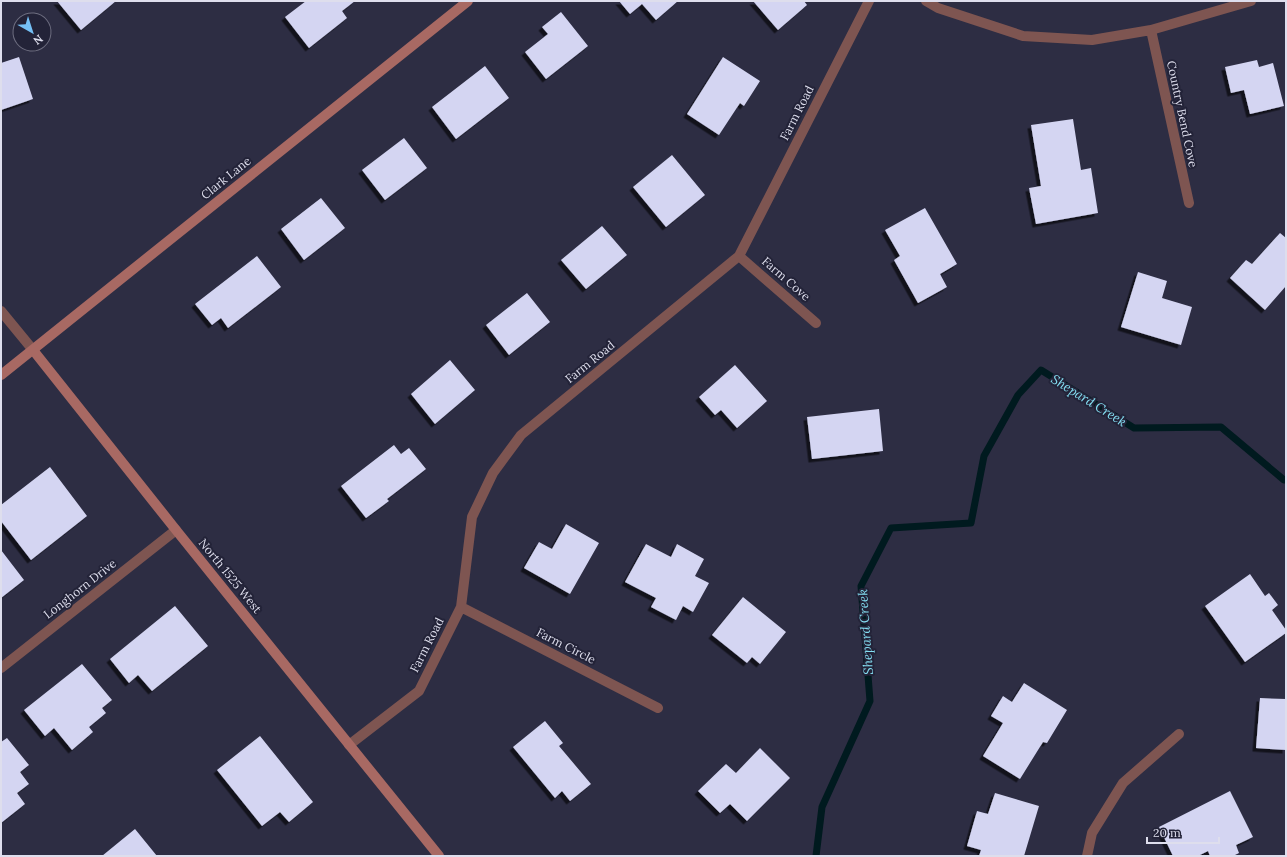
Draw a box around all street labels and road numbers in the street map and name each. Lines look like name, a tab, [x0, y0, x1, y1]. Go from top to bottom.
street label: Country Bend Cove	[1164, 59, 1201, 169]
street label: Farm Road	[776, 83, 817, 143]
street label: Clark Lane	[198, 153, 254, 202]
street label: Farm Cove	[759, 254, 814, 304]
street label: Farm Road	[562, 337, 617, 386]
street label: North 1525 West	[196, 535, 265, 616]
street label: Longhorn Drive	[40, 555, 119, 622]
street label: Farm Road	[406, 615, 447, 675]
street label: Farm Circle	[534, 624, 599, 667]

